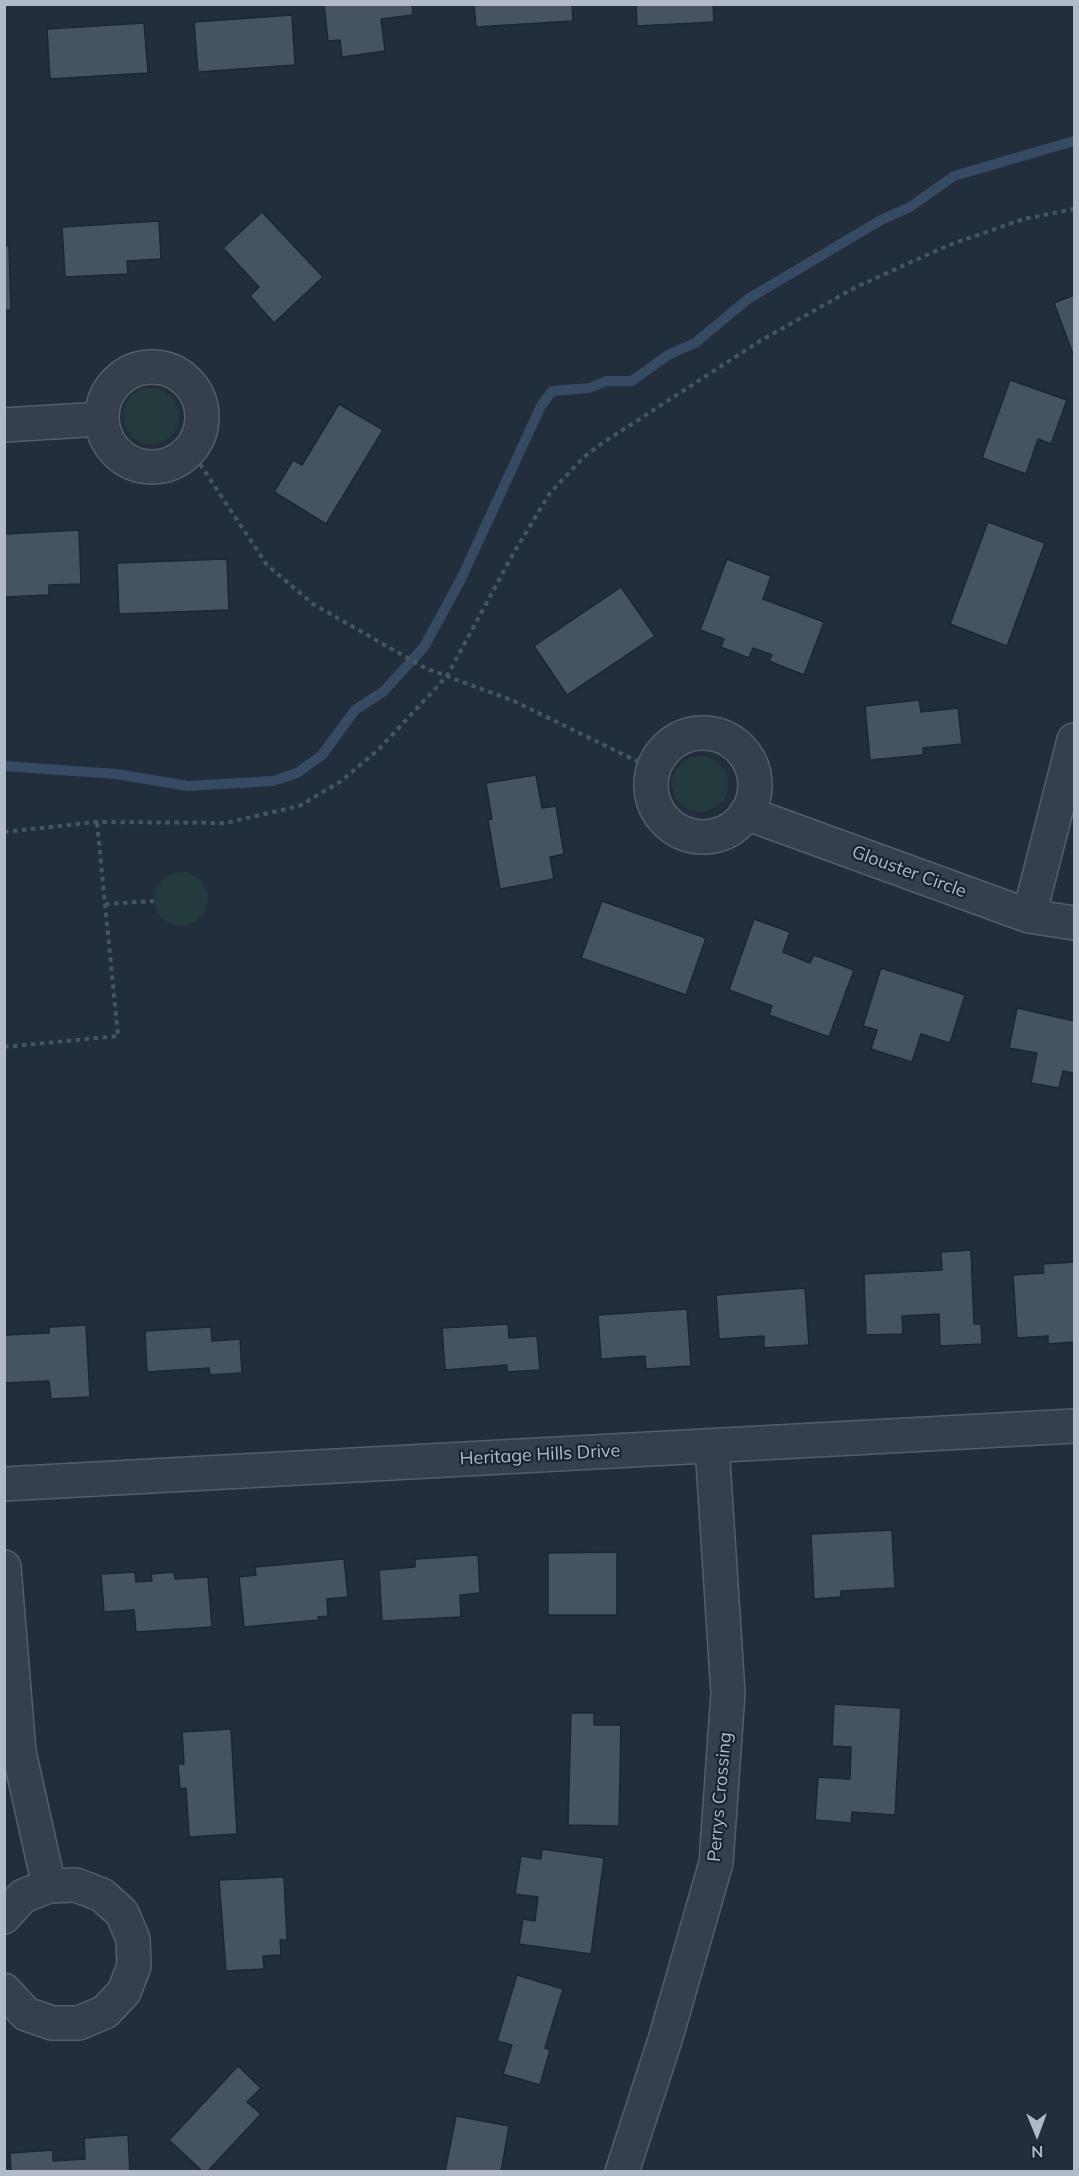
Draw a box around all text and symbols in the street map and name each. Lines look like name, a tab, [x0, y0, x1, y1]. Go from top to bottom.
street label: Glouster Circle	[849, 841, 969, 903]
street label: Heritage Hills Drive	[459, 1440, 621, 1470]
street label: Perrys Crossing	[704, 1731, 736, 1863]
north arrow	[1007, 2104, 1067, 2164]
text: N	[1031, 2142, 1044, 2162]

